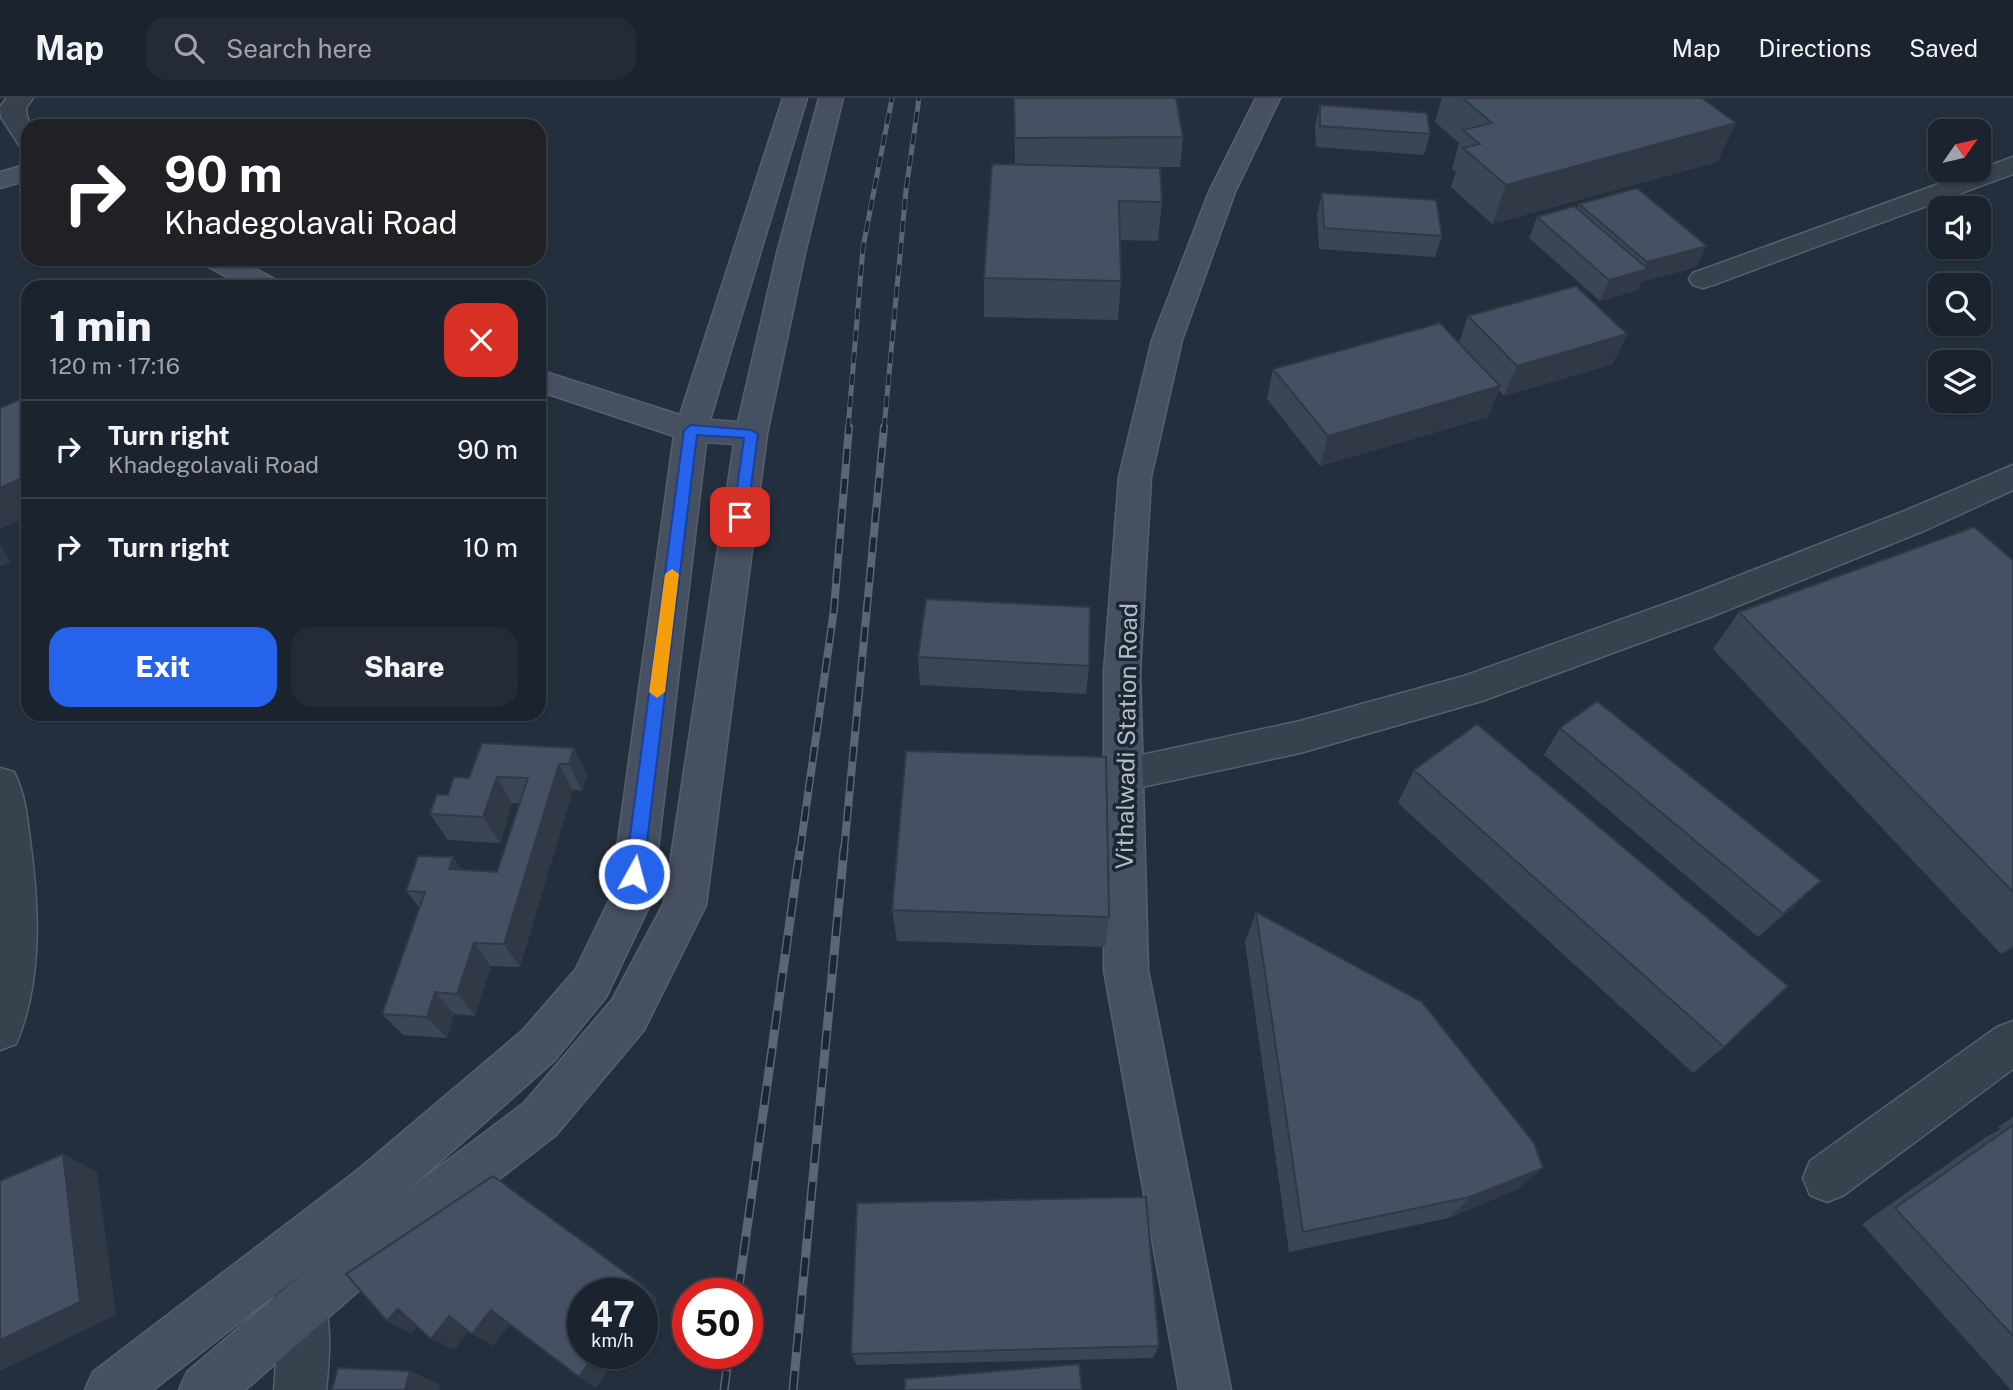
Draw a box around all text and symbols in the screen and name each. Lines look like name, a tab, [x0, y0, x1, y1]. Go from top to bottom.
search box	[146, 17, 636, 80]
text: Map	[35, 29, 104, 67]
icon: search	[170, 29, 208, 67]
text: Search here	[226, 33, 372, 64]
text: Map	[1672, 34, 1721, 62]
text: Directions	[1759, 34, 1871, 62]
text: Saved	[1909, 34, 1978, 62]
north arrow	[1928, 119, 1992, 182]
map controls	[1928, 119, 1991, 413]
text: 90 m	[164, 145, 283, 203]
icon: right	[49, 147, 140, 238]
button: sound	[1928, 196, 1991, 259]
text: Khadegolavali Road	[164, 204, 458, 241]
button: search	[1928, 273, 1991, 336]
text: 1 min	[49, 301, 152, 350]
button: close	[444, 303, 518, 377]
button: layers	[1928, 350, 1991, 413]
text: 120 m · 17:16	[49, 352, 180, 379]
text: Turn right	[108, 420, 230, 451]
icon: right	[49, 430, 87, 468]
text: 90 m	[457, 434, 518, 465]
text: Khadegolavali Road	[108, 451, 319, 478]
pin	[710, 487, 770, 547]
icon: arrive	[721, 498, 759, 536]
icon: right	[49, 528, 87, 566]
text: Turn right	[108, 532, 230, 563]
text: 10 m	[463, 532, 518, 563]
street label: Vithalwadi Station Road	[1110, 603, 1142, 869]
button: Exit	[49, 627, 277, 707]
button: Share	[291, 627, 518, 707]
position arrow	[597, 837, 671, 911]
speed limit sign: 50	[672, 1278, 763, 1369]
text: 47	[590, 1294, 635, 1335]
text: km/h	[591, 1330, 634, 1351]

